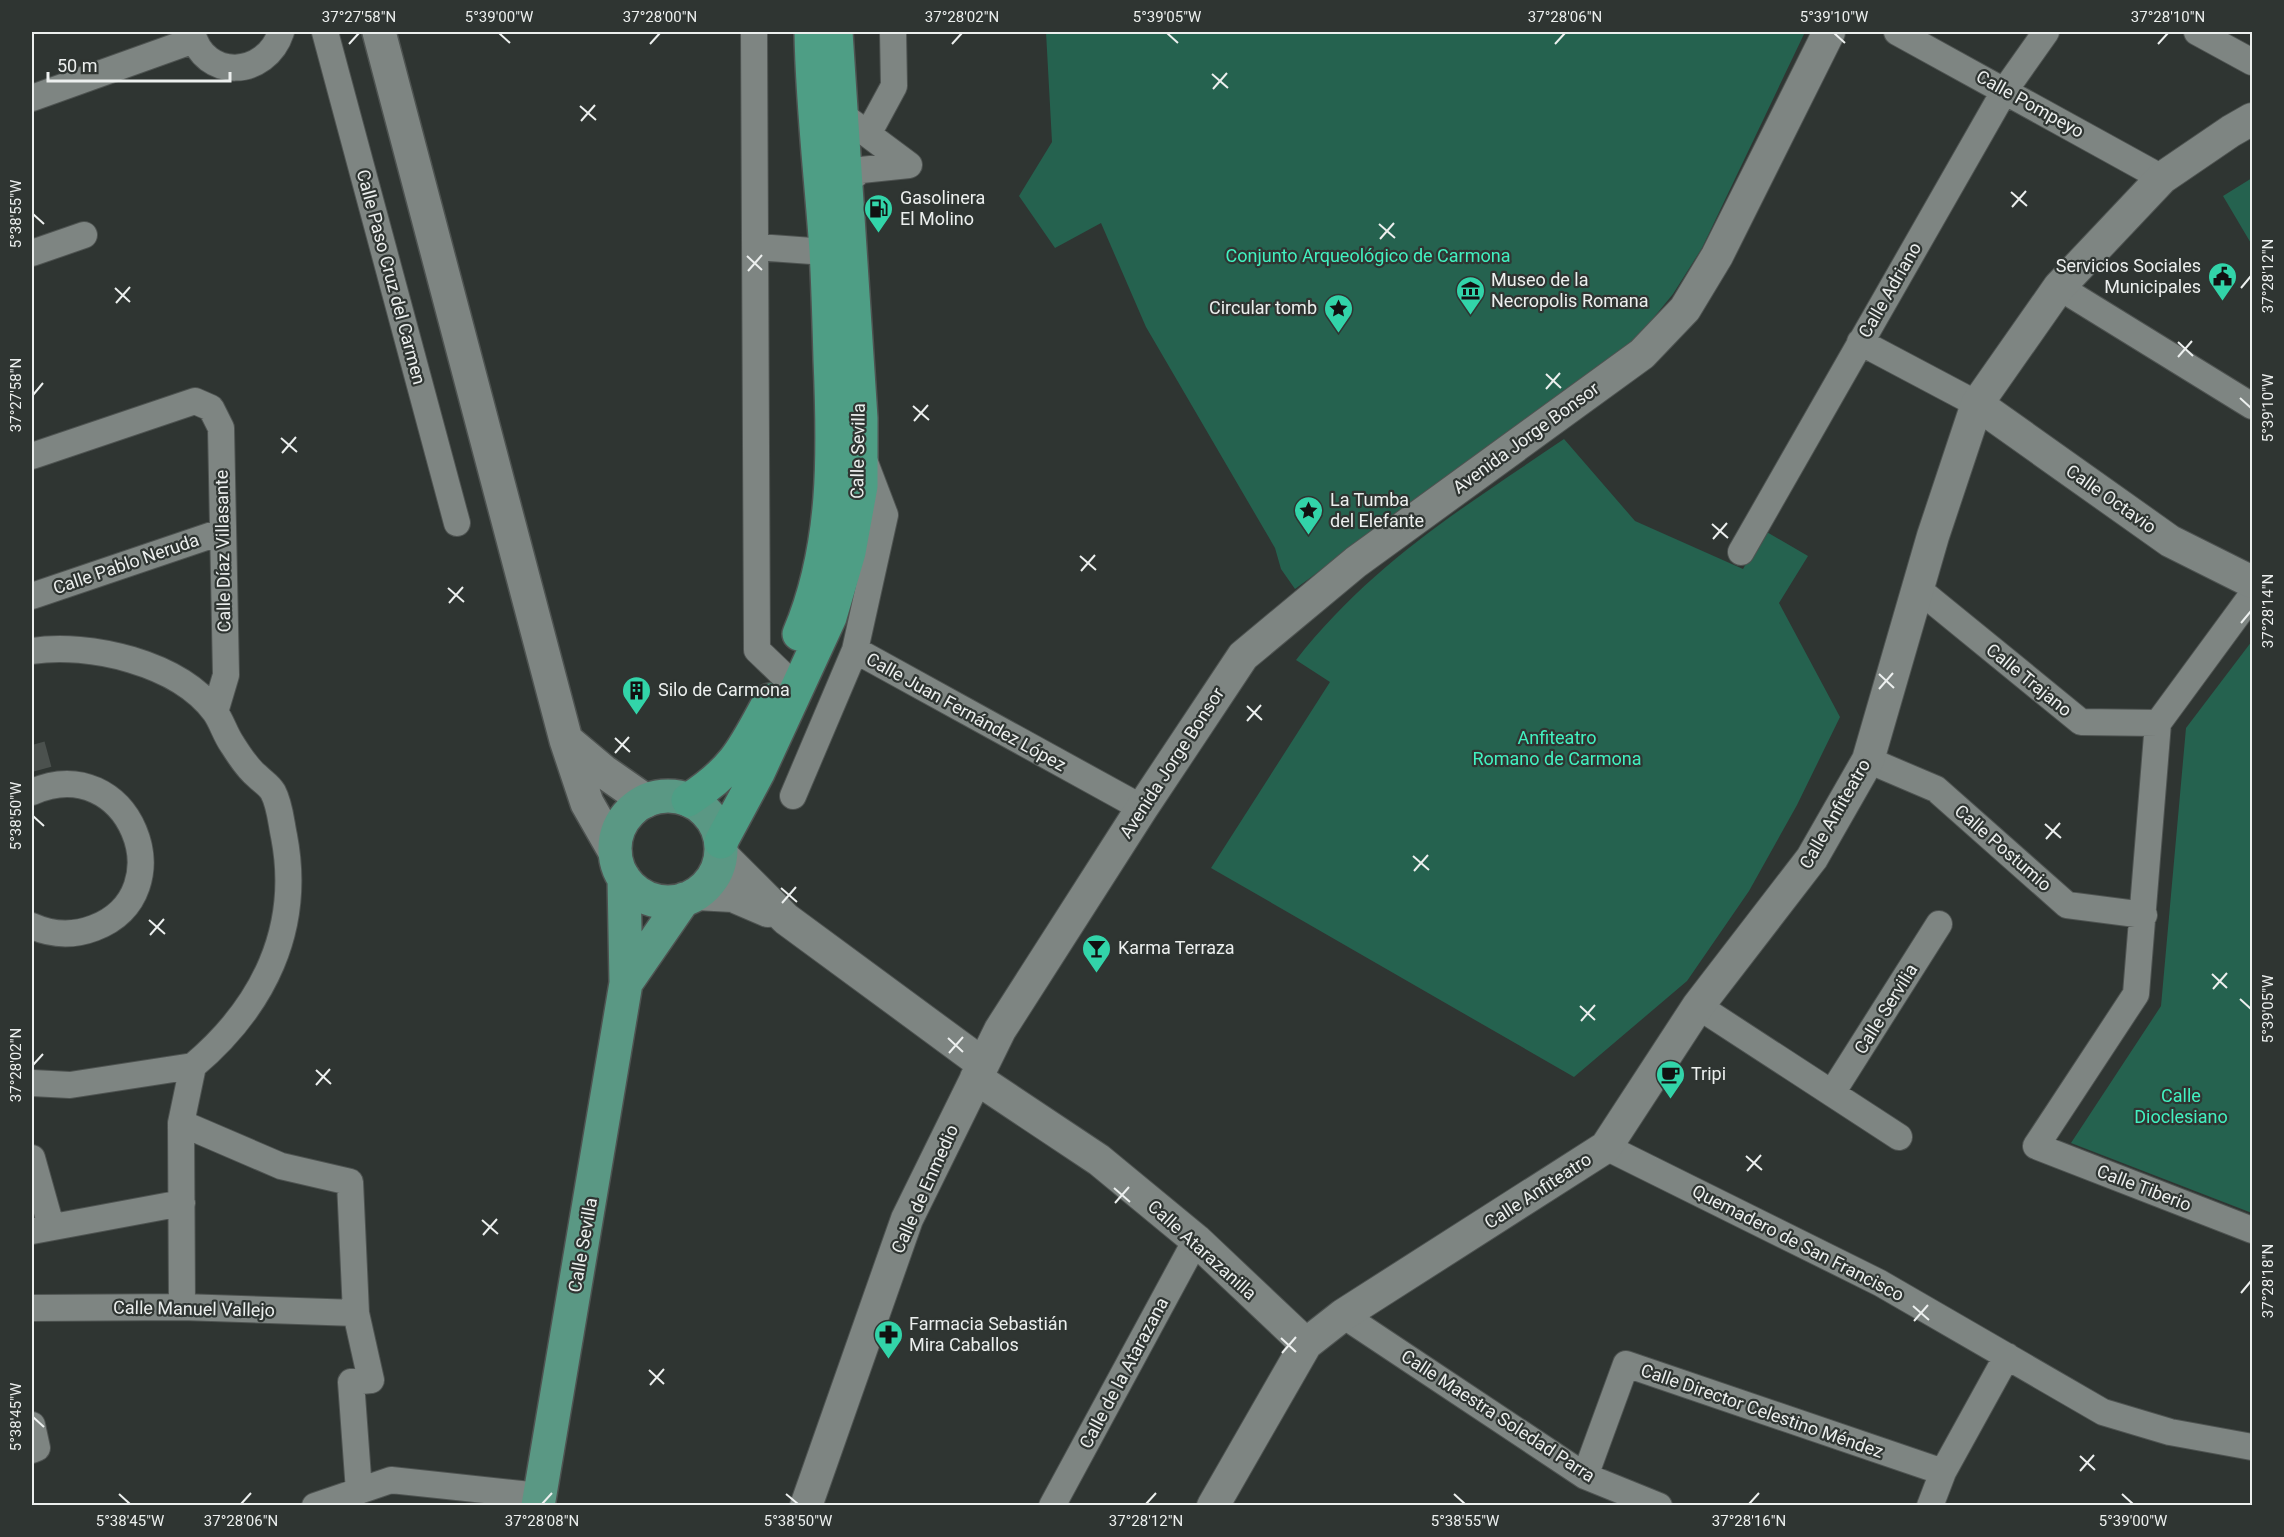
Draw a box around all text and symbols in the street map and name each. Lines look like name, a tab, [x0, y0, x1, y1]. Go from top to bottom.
text: 37°27'58"N	[322, 8, 396, 26]
text: 5°39'00"W	[465, 8, 533, 26]
text: 37°28'00"N	[623, 8, 697, 26]
text: 37°28'02"N	[925, 8, 999, 26]
text: 5°39'05"W	[1133, 8, 1201, 26]
text: 37°28'06"N	[1528, 8, 1602, 26]
text: 5°39'10"W	[1800, 8, 1868, 26]
text: 37°28'10"N	[2131, 8, 2205, 26]
scale bar	[48, 45, 230, 83]
text: 50 m	[57, 55, 97, 76]
street label: Calle Pompeyo	[1973, 65, 2088, 142]
street label: Calle Paso Cruz del Carmen	[353, 167, 430, 387]
text: 5°38'55"W	[7, 180, 25, 248]
place label: Gasolinera El Molino	[900, 187, 985, 229]
fuel station icon: Gasolinera El Molino	[863, 192, 895, 234]
street label: Calle Adriano	[1854, 238, 1925, 341]
text: 37°28'12"N	[2259, 239, 2277, 313]
park label: Conjunto Arqueológico de Carmona	[1225, 245, 1511, 266]
place label: Servicios Sociales Municipales	[2056, 255, 2201, 297]
public building icon: Servicios Sociales Municipales	[2206, 260, 2238, 302]
place label: Museo de la Necropolis Romana	[1491, 269, 1649, 311]
museum icon: Museo de la Necropolis Romana	[1454, 274, 1486, 316]
place icon: Circular tomb	[1322, 292, 1354, 334]
place label: Circular tomb	[1209, 297, 1317, 318]
text: 37°27'58"N	[7, 358, 25, 432]
text: 5°39'10"W	[2259, 374, 2277, 442]
street label: Avenida Jorge Bonsor	[1449, 378, 1603, 498]
street label: Calle Sevilla	[846, 403, 869, 499]
street label: Calle Octavio	[2062, 460, 2160, 537]
street label: Calle Díaz Villasante	[211, 470, 234, 632]
place label: La Tumba del Elefante	[1330, 489, 1424, 531]
place icon: La Tumba del Elefante	[1293, 494, 1325, 536]
street label: Calle Pablo Neruda	[50, 529, 202, 598]
text: 37°28'14"N	[2259, 574, 2277, 648]
street label: Calle Trajano	[1982, 639, 2076, 720]
street label: Calle Juan Fernández López	[863, 648, 1070, 775]
building icon: Silo de Carmona	[621, 674, 653, 716]
place label: Silo de Carmona	[658, 679, 790, 700]
street label: Avenida Jorge Bonsor	[1115, 683, 1228, 842]
park label: Anfiteatro Romano de Carmona	[1472, 727, 1642, 769]
street label: Calle Anfiteatro	[1795, 755, 1874, 872]
text: 5°38'50"W	[7, 782, 25, 850]
street label: Calle Postumio	[1951, 800, 2056, 895]
bar icon: Karma Terraza	[1081, 932, 1113, 974]
place label: Karma Terraza	[1118, 937, 1235, 958]
street label: Calle Servilia	[1850, 960, 1922, 1058]
text: 5°39'05"W	[2259, 975, 2277, 1043]
text: 37°28'02"N	[7, 1028, 25, 1102]
cafe icon: Tripi	[1654, 1058, 1686, 1100]
place label: Tripi	[1691, 1063, 1726, 1084]
park label: Calle Dioclesiano	[2134, 1085, 2228, 1127]
street label: Calle de Enmedio	[887, 1121, 962, 1256]
street label: Calle Anfiteatro	[1480, 1148, 1595, 1233]
street label: Calle Tiberio	[2094, 1160, 2194, 1215]
street label: Quemadero de San Francisco	[1689, 1180, 1908, 1305]
street label: Calle Atarazanilla	[1144, 1195, 1261, 1304]
street label: Calle Sevilla	[564, 1196, 601, 1294]
text: 37°28'18"N	[2259, 1244, 2277, 1318]
street label: Calle de la Atarazana	[1075, 1294, 1172, 1452]
street label: Calle Manuel Vallejo	[113, 1297, 275, 1320]
place label: Farmacia Sebastián Mira Caballos	[909, 1313, 1068, 1355]
pharmacy icon: Farmacia Sebastián Mira Caballos	[872, 1318, 904, 1360]
street label: Calle Maestra Soledad Parra	[1398, 1345, 1599, 1486]
street label: Calle Director Celestino Méndez	[1638, 1359, 1886, 1462]
text: 5°38'45"W	[7, 1383, 25, 1451]
text: 5°38'45"W	[96, 1512, 164, 1530]
text: 37°28'06"N	[204, 1512, 278, 1530]
text: 37°28'08"N	[505, 1512, 579, 1530]
text: 5°38'50"W	[764, 1512, 832, 1530]
text: 37°28'12"N	[1109, 1512, 1183, 1530]
text: 5°38'55"W	[1431, 1512, 1499, 1530]
text: 37°28'16"N	[1712, 1512, 1786, 1530]
text: 5°39'00"W	[2099, 1512, 2167, 1530]

